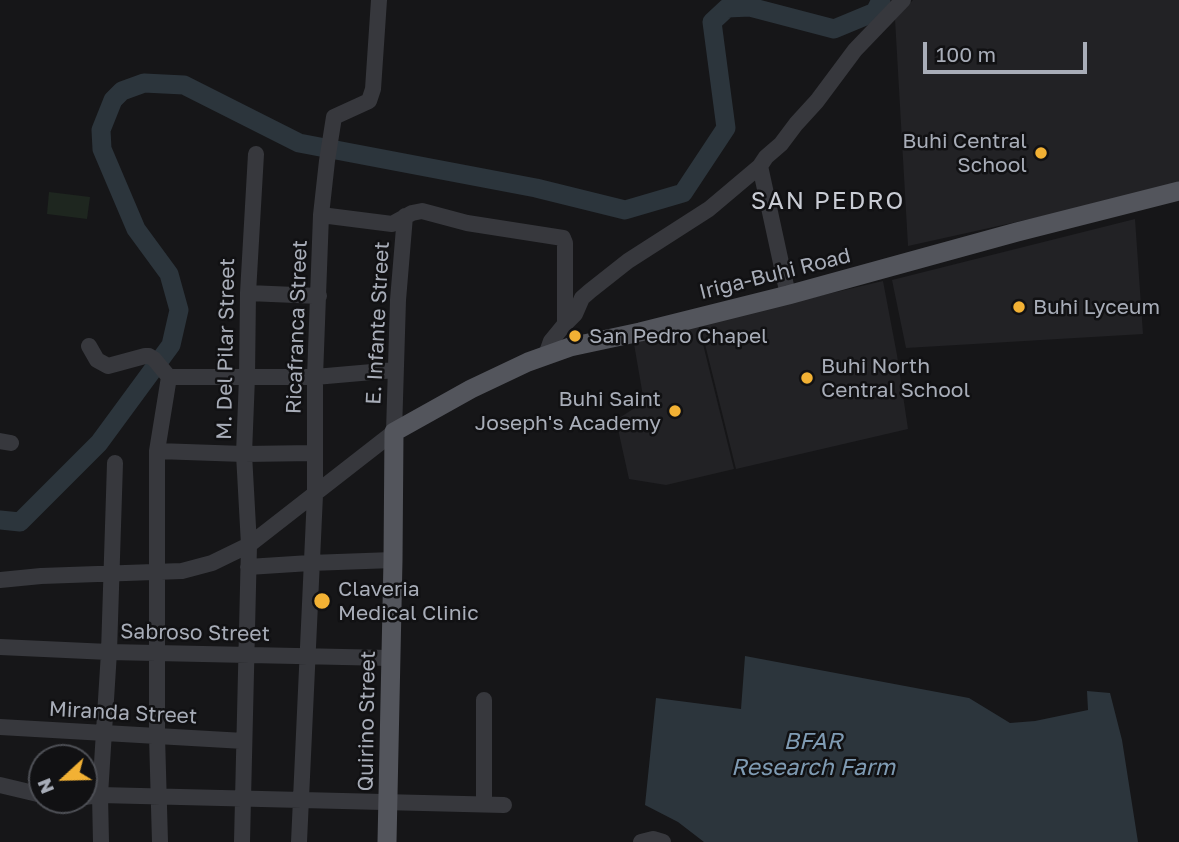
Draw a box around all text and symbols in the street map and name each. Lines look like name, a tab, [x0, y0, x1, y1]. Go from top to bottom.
scale bar	[927, 28, 1092, 72]
text: 100 m	[936, 41, 996, 67]
place label: Buhi Central School	[902, 128, 1027, 178]
marker: Buhi Central School	[1033, 145, 1049, 161]
district label: SAN PEDRO	[752, 187, 904, 215]
street label: Ricafranca Street	[281, 239, 313, 415]
street label: E. Infante Street	[361, 241, 395, 405]
street label: Iriga-Buhi Road	[697, 243, 853, 305]
street label: M. Del Pilar Street	[212, 258, 240, 440]
place label: Buhi Lyceum	[1033, 294, 1160, 320]
marker: Buhi Lyceum	[1011, 299, 1027, 315]
place label: San Pedro Chapel	[589, 323, 768, 349]
marker: San Pedro Chapel	[567, 328, 583, 344]
place label: Buhi North Central School	[821, 353, 970, 403]
marker: Buhi North Central School	[799, 370, 815, 386]
place label: Buhi Saint Joseph's Academy	[475, 386, 661, 436]
marker: Buhi Saint Joseph's Academy	[667, 403, 683, 419]
place label: Claveria Medical Clinic	[338, 576, 479, 626]
marker: Claveria Medical Clinic	[312, 591, 332, 611]
street label: Sabroso Street	[120, 619, 270, 647]
street label: Quirino Street	[353, 650, 381, 792]
street label: Miranda Street	[48, 697, 198, 729]
water label: BFAR Research Farm	[731, 728, 895, 782]
north arrow	[28, 744, 98, 814]
text: N	[32, 775, 58, 797]

